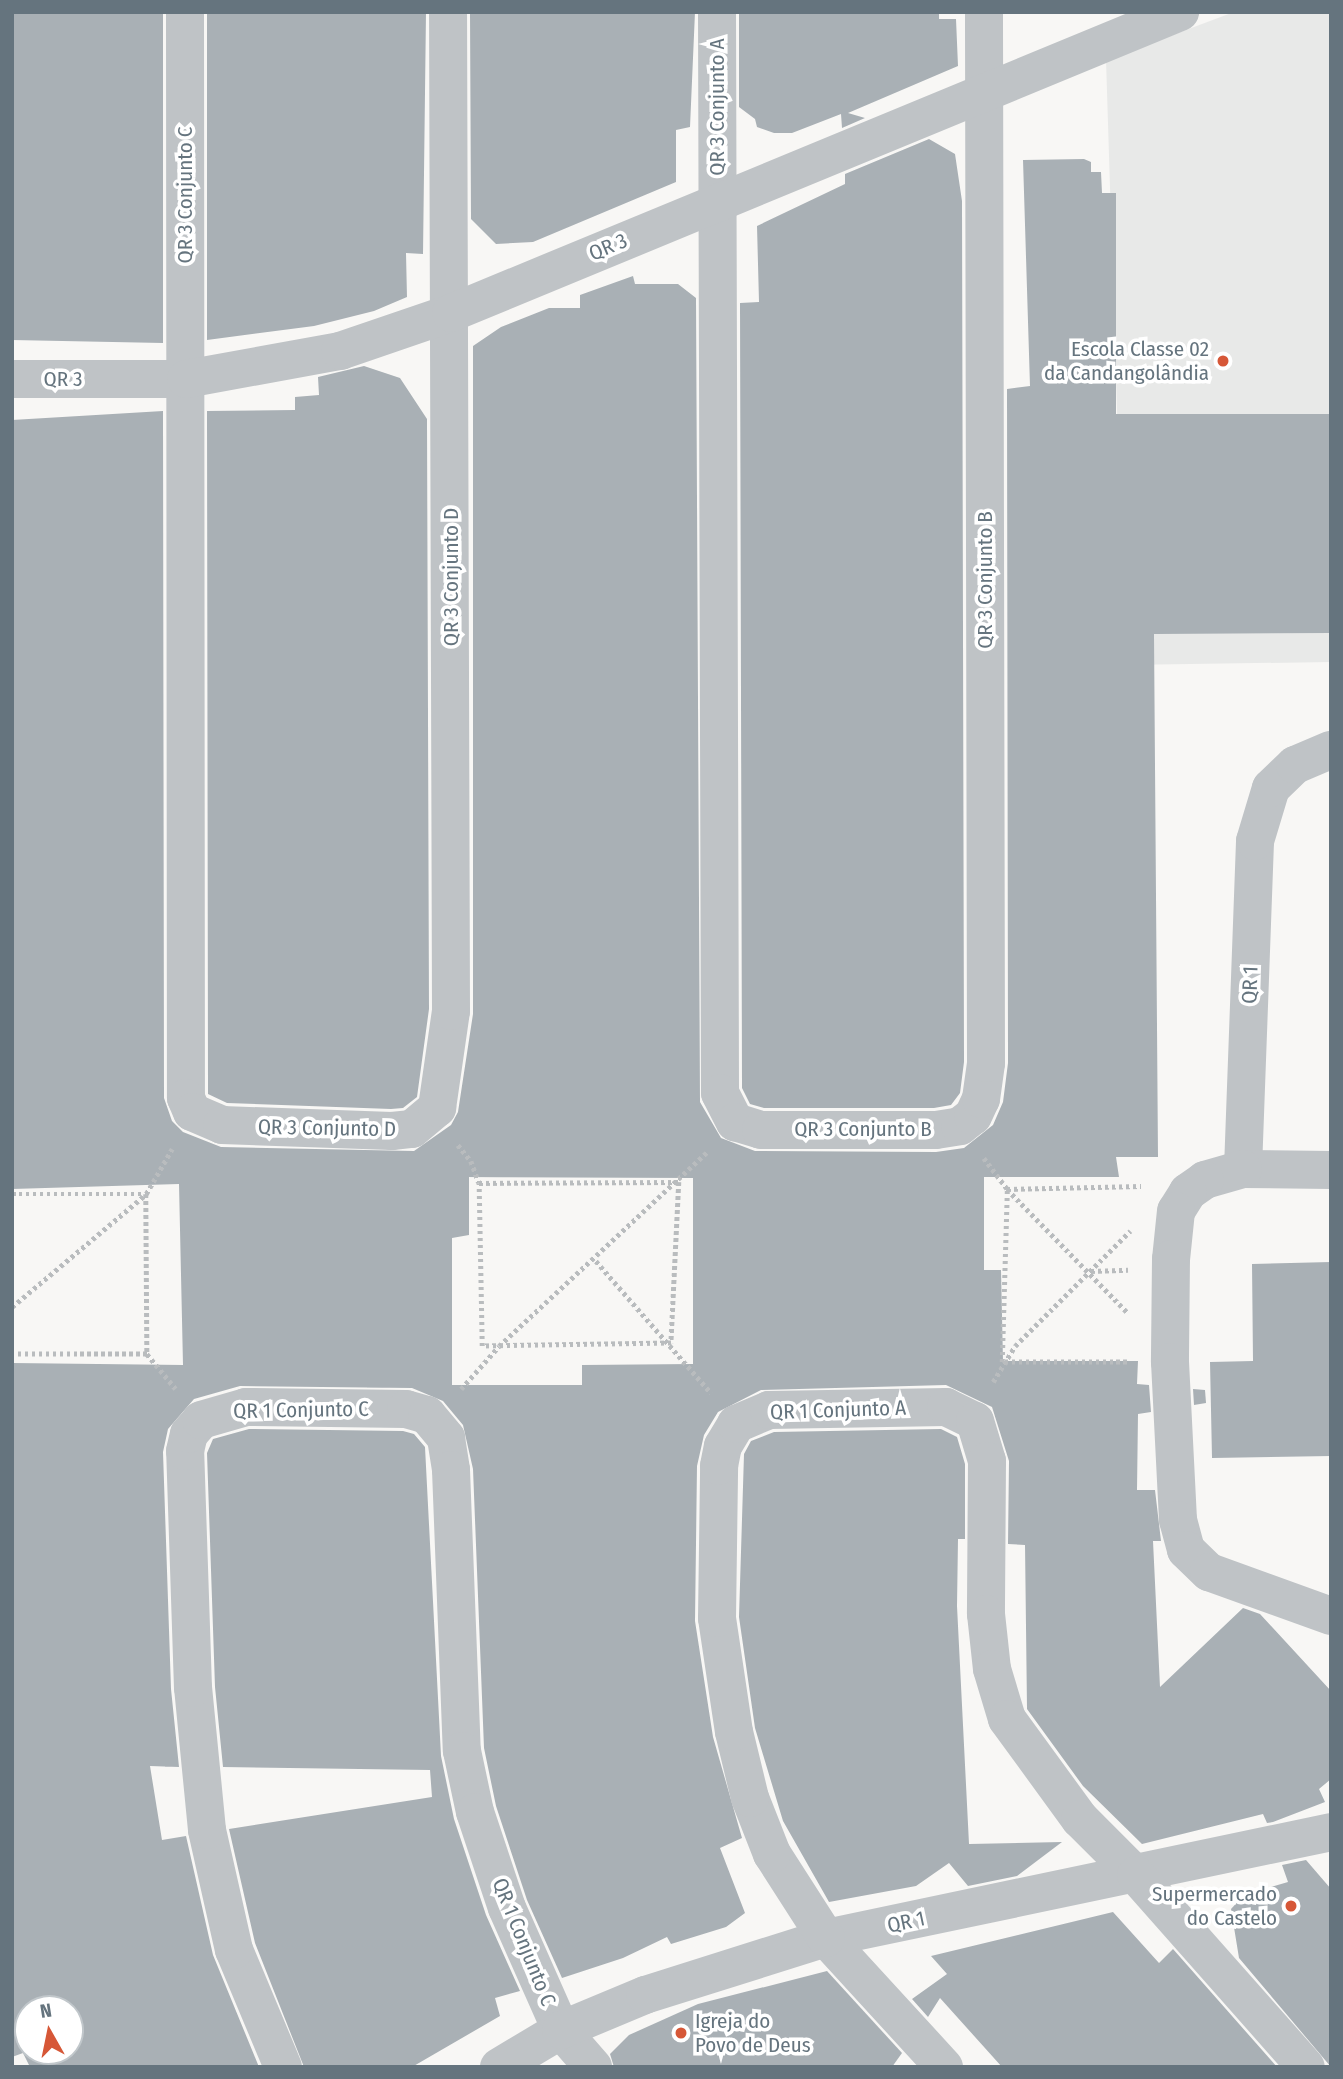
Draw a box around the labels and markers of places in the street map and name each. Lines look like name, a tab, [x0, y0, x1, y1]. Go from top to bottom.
place label: Escola Classe 02 da Candangolândia	[1044, 336, 1209, 386]
marker: Escola Classe 02 da Candangolândia	[1215, 353, 1231, 369]
place label: Supermercado do Castelo	[1152, 1881, 1277, 1931]
marker: Supermercado do Castelo	[1283, 1898, 1299, 1914]
place label: Igreja do Povo de Deus	[695, 2008, 811, 2058]
marker: Igreja do Povo de Deus	[673, 2025, 689, 2041]

